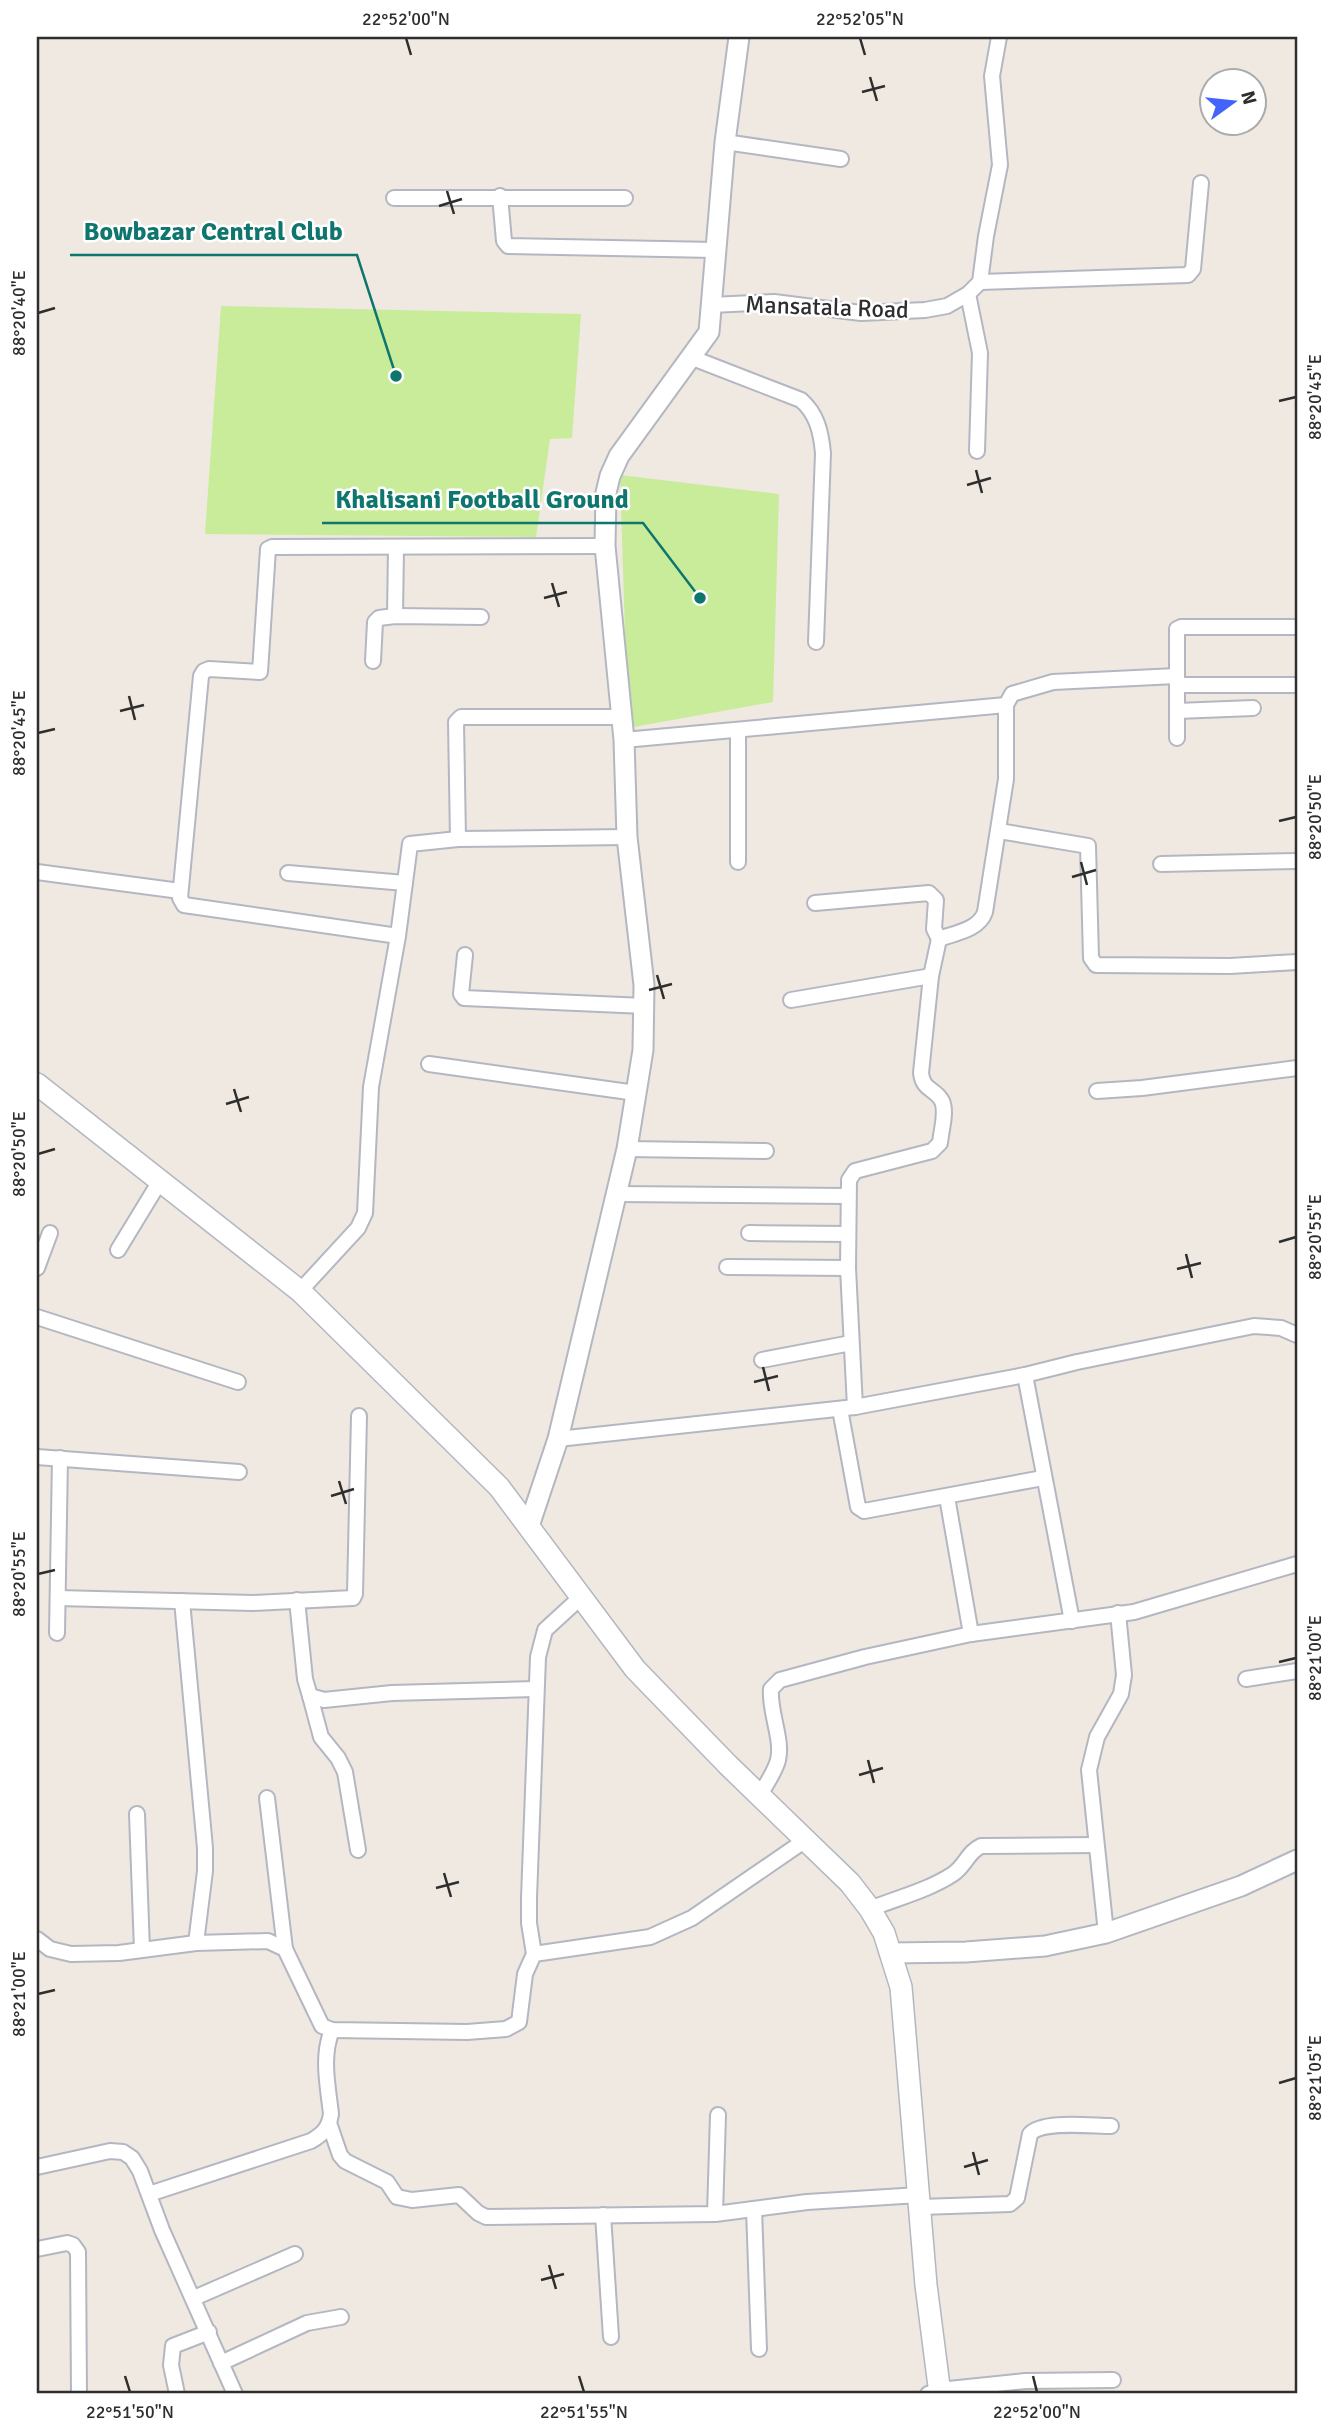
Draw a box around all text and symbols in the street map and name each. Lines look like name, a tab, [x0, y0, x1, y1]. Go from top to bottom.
text: 22°52'00"N	[362, 8, 450, 30]
text: 22°52'05"N	[816, 8, 904, 30]
north arrow	[1198, 66, 1268, 136]
text: N	[1235, 88, 1262, 107]
callout: Bowbazar Central Club	[70, 208, 357, 255]
text: Bowbazar Central Club	[83, 216, 343, 248]
text: 88°20'40"E	[8, 270, 30, 356]
street label: Mansatala Road	[745, 289, 909, 325]
text: 88°20'45"E	[1304, 354, 1326, 440]
callout: Khalisani Football Ground	[322, 476, 643, 523]
text: Khalisani Football Ground	[335, 484, 629, 516]
text: 88°20'45"E	[8, 690, 30, 776]
text: 88°20'50"E	[1304, 774, 1326, 860]
text: 88°20'50"E	[8, 1111, 30, 1197]
text: 88°20'55"E	[1304, 1194, 1326, 1280]
text: 88°20'55"E	[8, 1531, 30, 1617]
text: 88°21'00"E	[1304, 1615, 1326, 1701]
text: 88°21'00"E	[8, 1951, 30, 2037]
text: 88°21'05"E	[1304, 2035, 1326, 2121]
text: 22°51'50"N	[86, 2401, 174, 2423]
text: 22°51'55"N	[540, 2401, 628, 2423]
text: 22°52'00"N	[993, 2401, 1081, 2423]

